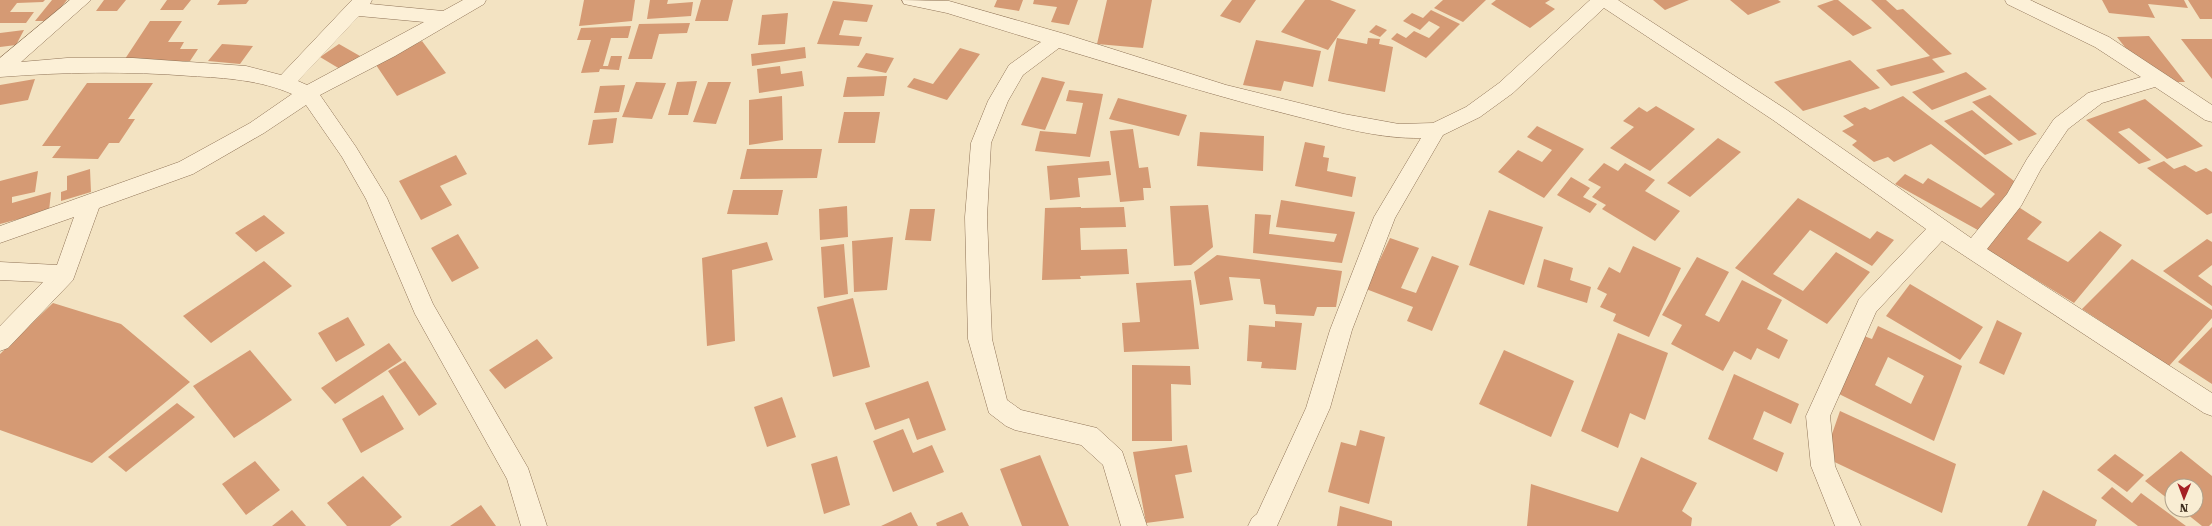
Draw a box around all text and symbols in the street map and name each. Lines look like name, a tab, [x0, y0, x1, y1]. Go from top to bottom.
north arrow	[2164, 478, 2204, 518]
text: N	[2179, 501, 2188, 514]

